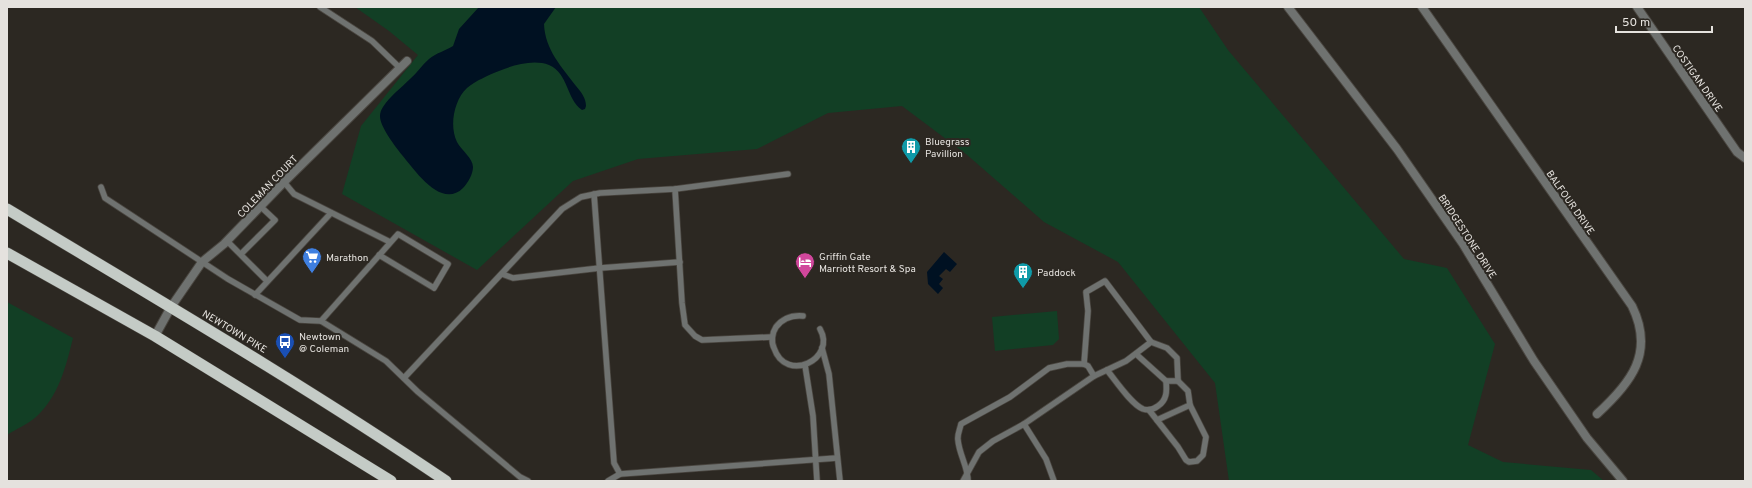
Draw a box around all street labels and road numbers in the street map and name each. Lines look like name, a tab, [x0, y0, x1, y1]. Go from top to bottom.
street label: COSTIGAN DRIVE	[1669, 43, 1725, 115]
street label: COLEMAN COURT	[235, 153, 301, 221]
street label: BALFOUR DRIVE	[1543, 168, 1597, 238]
street label: BRIDGESTONE DRIVE	[1435, 192, 1499, 281]
street label: NEWTOWN PIKE	[200, 308, 269, 357]

